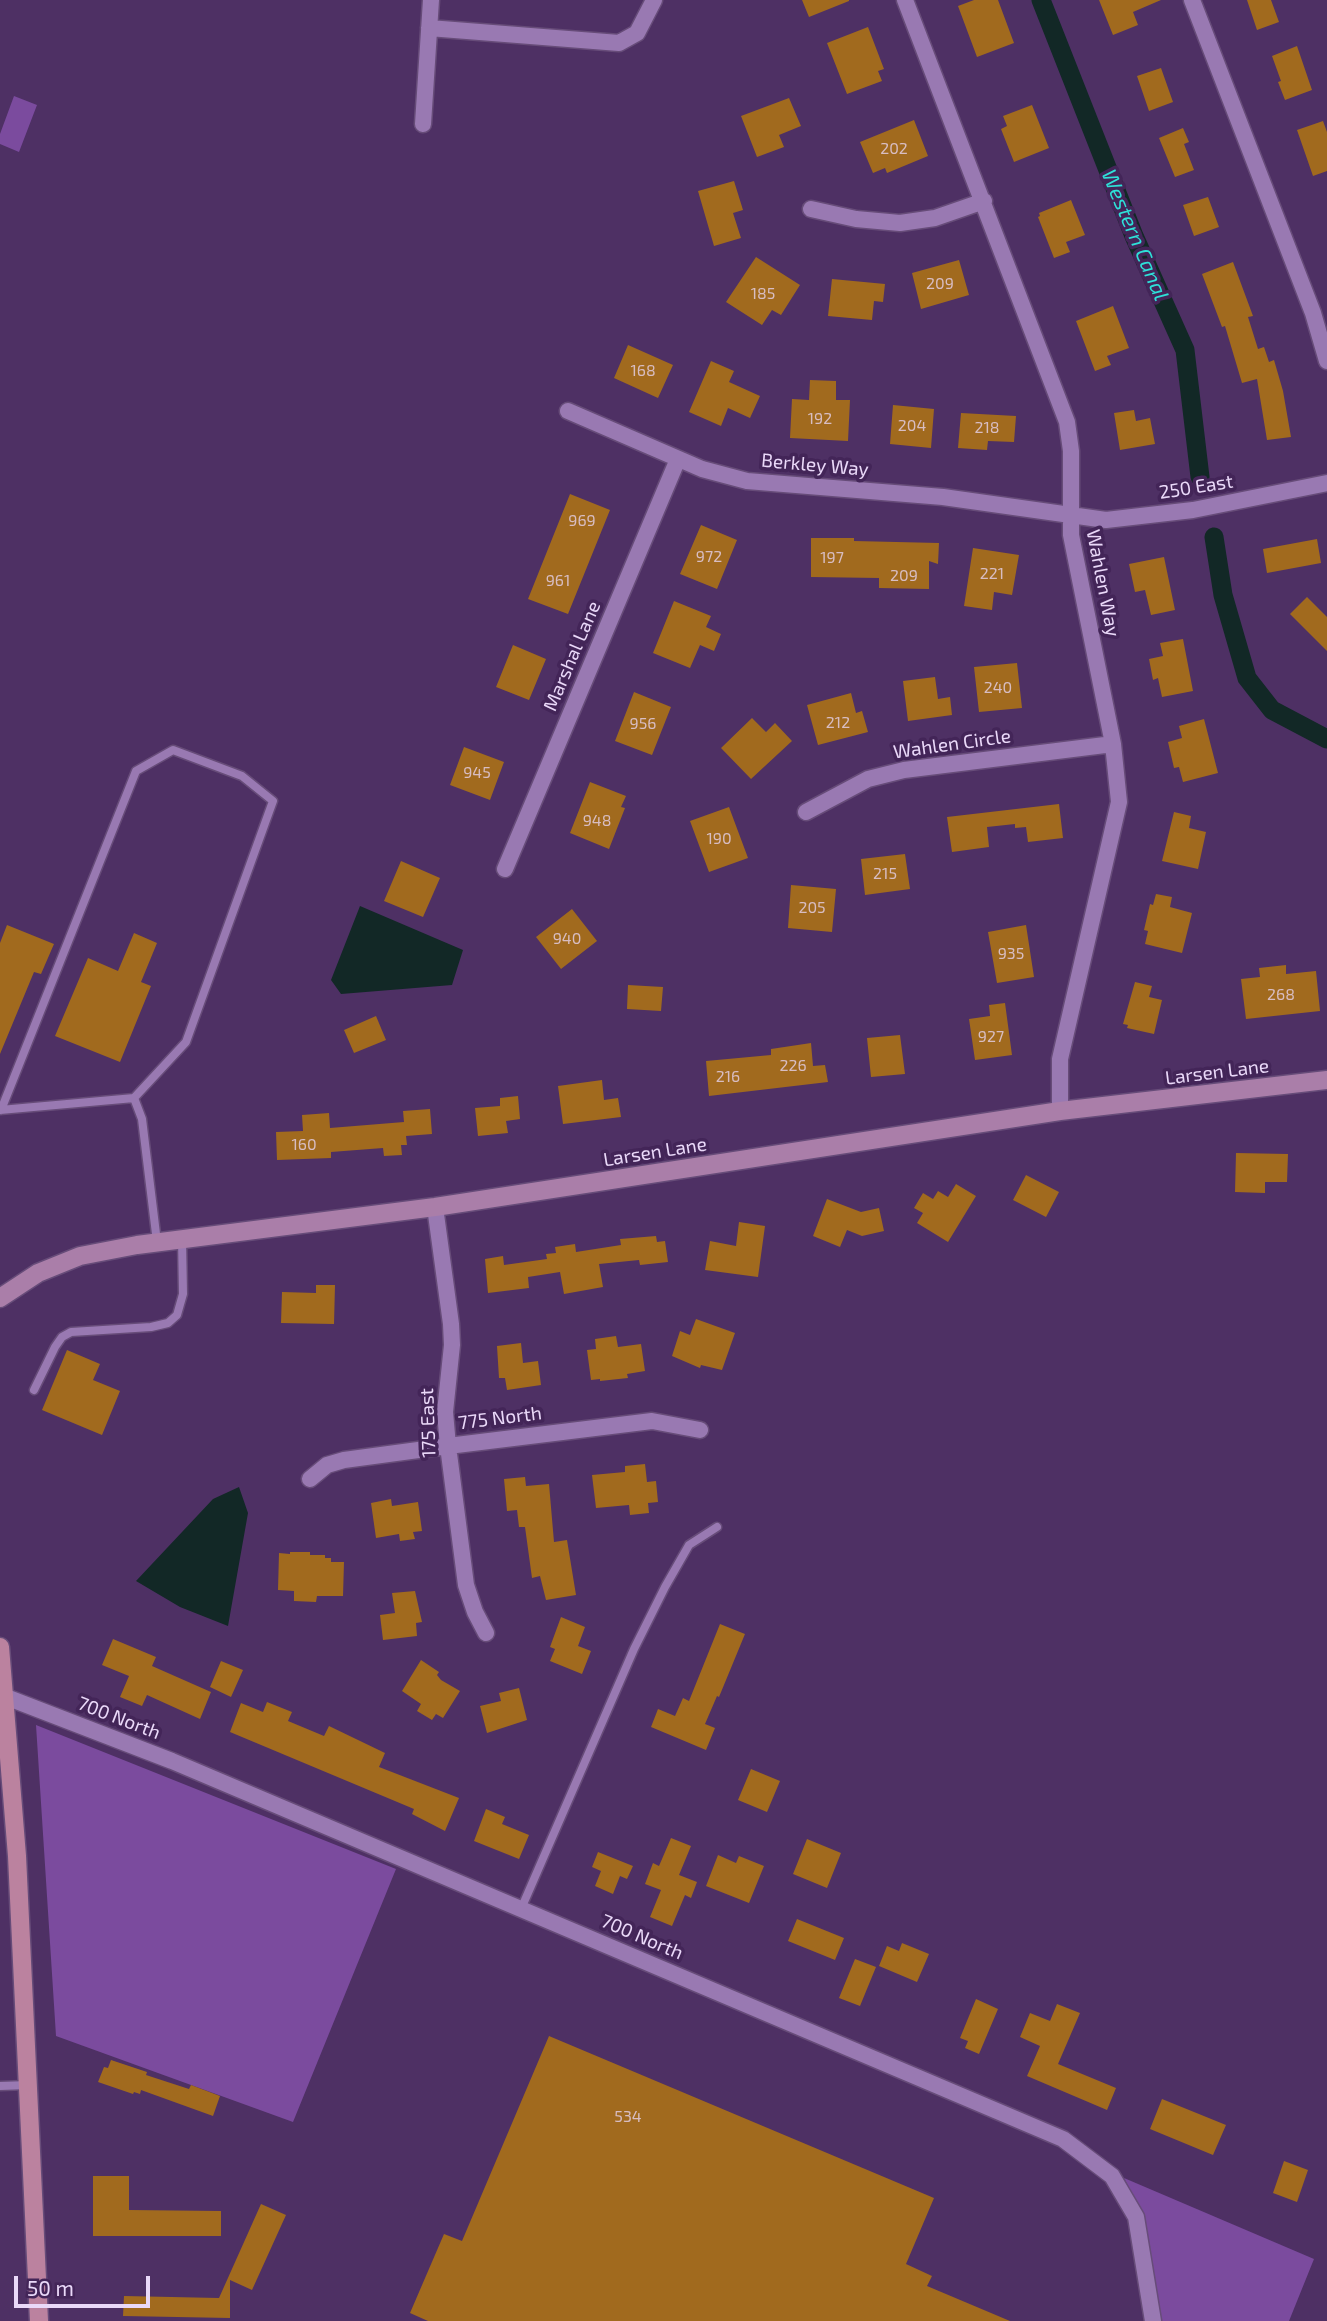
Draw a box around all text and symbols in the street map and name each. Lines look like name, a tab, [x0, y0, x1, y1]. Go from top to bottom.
house number: 202	[880, 139, 908, 159]
water label: Western Canal	[1096, 166, 1174, 304]
house number: 209	[926, 274, 954, 294]
house number: 185	[751, 284, 775, 304]
house number: 168	[630, 361, 656, 381]
house number: 192	[808, 409, 832, 429]
house number: 204	[898, 416, 926, 436]
house number: 218	[974, 418, 1000, 438]
street label: Berkley Way	[760, 449, 870, 481]
street label: 250 East	[1157, 470, 1235, 504]
house number: 969	[568, 511, 596, 531]
street label: Wahlen Way	[1081, 528, 1125, 638]
house number: 972	[696, 547, 722, 567]
house number: 197	[820, 548, 844, 568]
house number: 221	[980, 564, 1004, 584]
house number: 209	[890, 566, 918, 586]
house number: 961	[546, 571, 570, 591]
street label: Marshal Lane	[539, 598, 605, 714]
house number: 240	[984, 678, 1012, 698]
house number: 212	[826, 713, 850, 733]
house number: 956	[630, 714, 656, 734]
street label: Wahlen Circle	[892, 724, 1012, 764]
house number: 945	[463, 763, 491, 783]
house number: 948	[583, 811, 611, 831]
house number: 190	[706, 829, 732, 849]
house number: 215	[873, 864, 897, 884]
house number: 205	[798, 898, 826, 918]
house number: 940	[553, 929, 581, 949]
house number: 935	[998, 944, 1024, 964]
house number: 268	[1267, 985, 1295, 1005]
house number: 927	[978, 1027, 1004, 1047]
street label: Larsen Lane	[1164, 1054, 1270, 1090]
house number: 226	[779, 1056, 807, 1076]
house number: 216	[716, 1067, 740, 1087]
street label: Larsen Lane	[602, 1133, 708, 1171]
house number: 160	[291, 1135, 317, 1155]
street label: 175 East	[415, 1388, 441, 1458]
street label: 775 North	[457, 1402, 543, 1434]
street label: 700 North	[74, 1692, 164, 1744]
street label: 700 North	[598, 1910, 686, 1964]
house number: 534	[614, 2107, 642, 2127]
scale bar	[18, 2262, 154, 2306]
text: 50 m	[27, 2275, 74, 2300]

